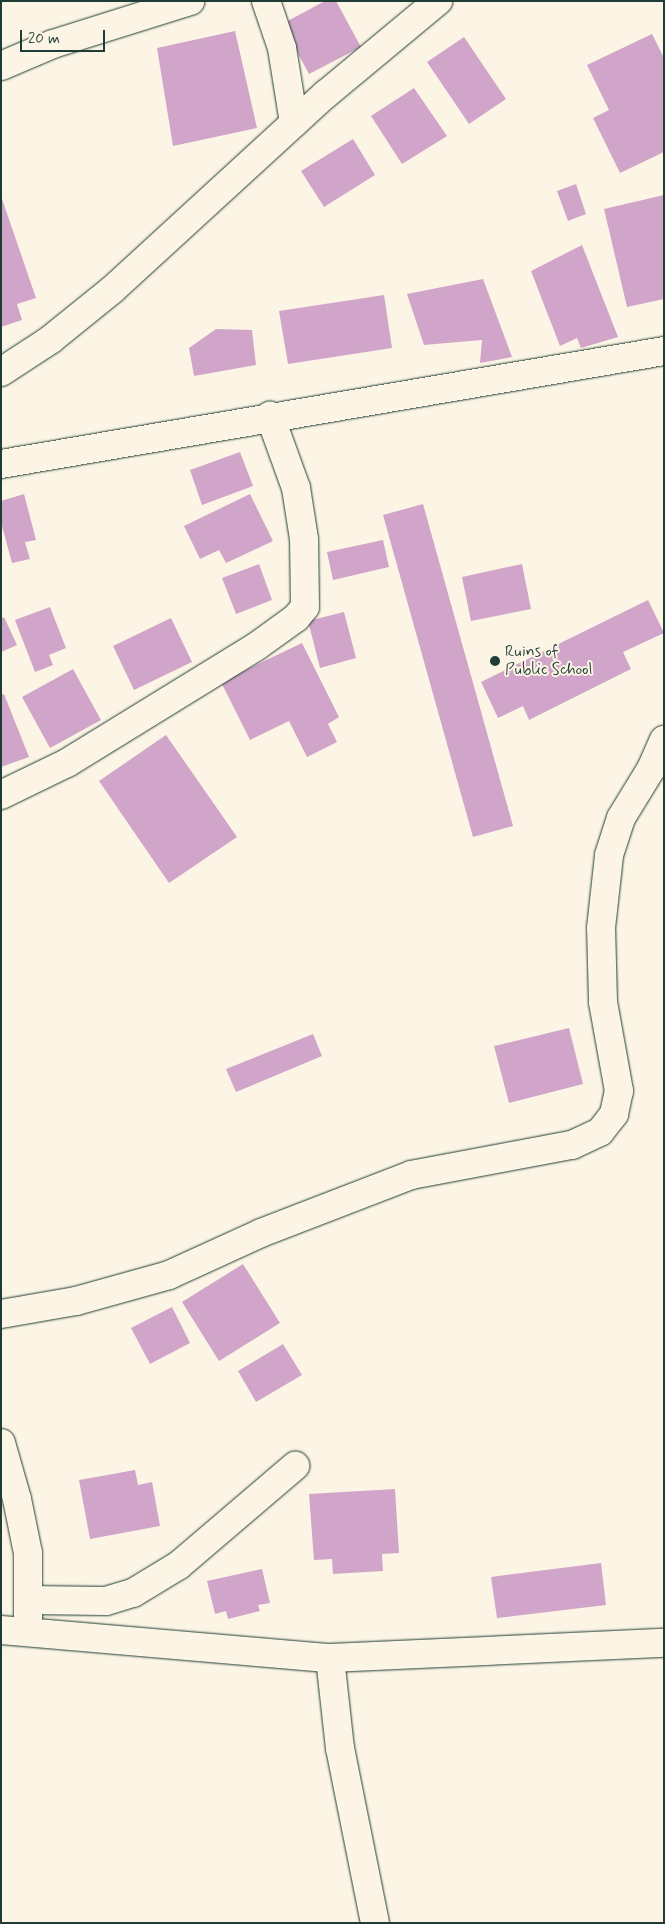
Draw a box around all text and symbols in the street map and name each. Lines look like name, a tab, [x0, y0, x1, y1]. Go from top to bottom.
scale bar	[22, 20, 108, 52]
text: 20 m	[28, 29, 60, 49]
place label: Ruins of Public School	[505, 642, 593, 680]
marker: Ruins of Public School	[489, 655, 501, 667]

